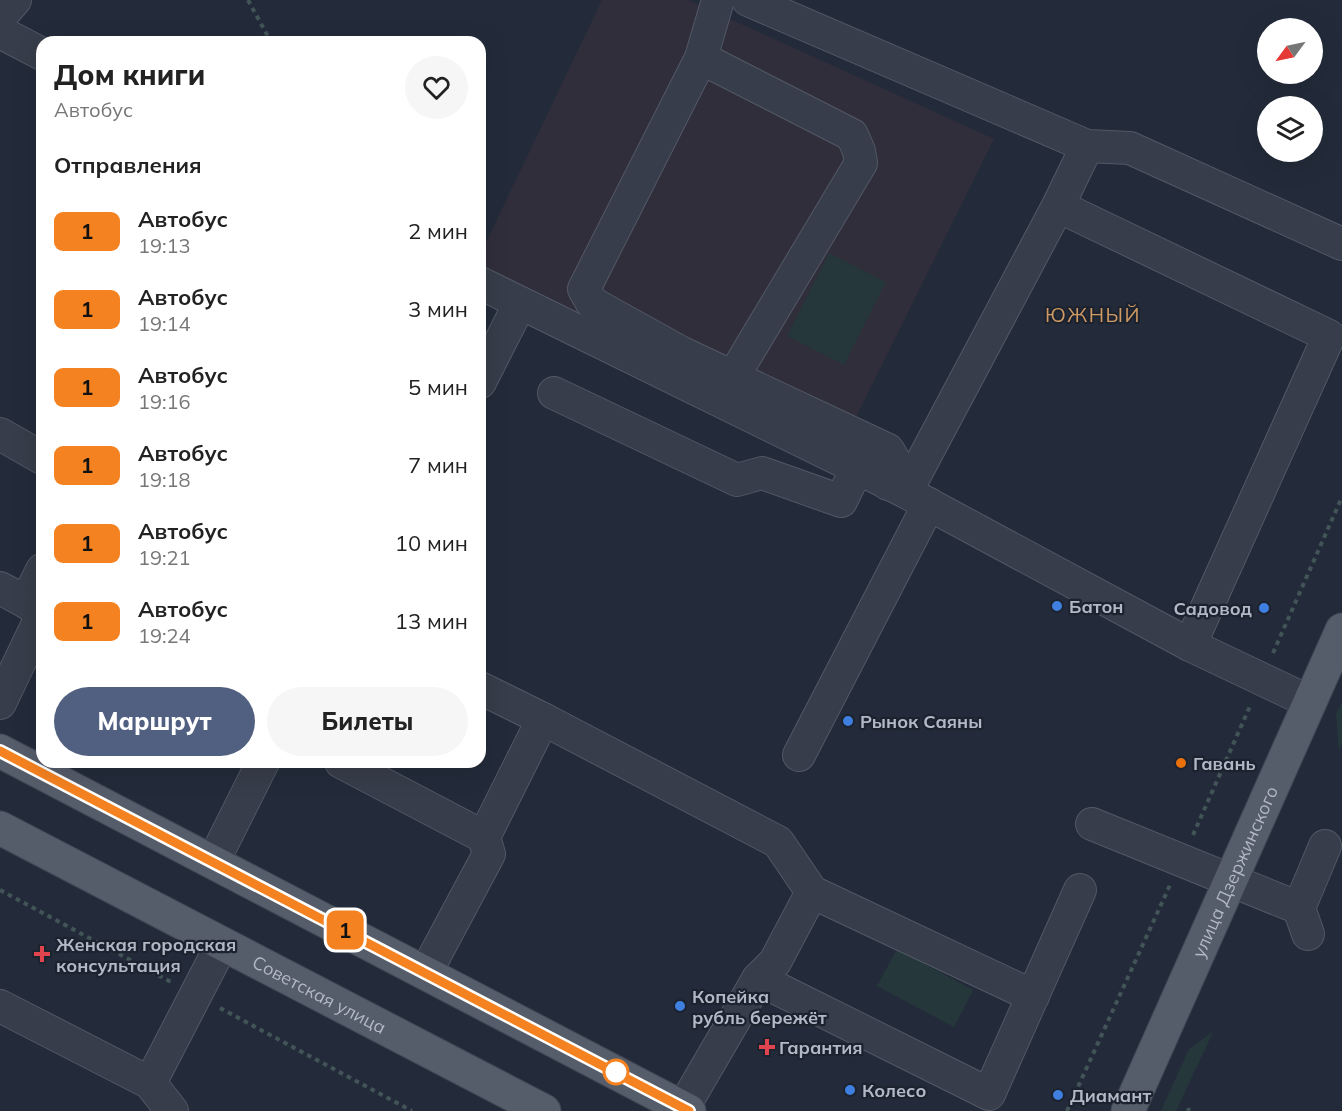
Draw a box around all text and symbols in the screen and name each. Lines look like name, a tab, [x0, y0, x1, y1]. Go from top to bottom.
north arrow	[1257, 18, 1323, 84]
map controls	[1257, 18, 1323, 162]
button: heart	[405, 56, 468, 119]
text: Дом книги	[54, 57, 205, 92]
button: layers	[1257, 96, 1323, 162]
text: Автобус	[54, 97, 133, 122]
text: Отправления	[54, 151, 202, 179]
text: Автобус	[138, 205, 228, 233]
text: 2 мин	[408, 217, 468, 245]
text: 1	[81, 218, 93, 244]
text: 19:13	[138, 233, 191, 258]
text: Автобус	[138, 283, 228, 311]
text: 3 мин	[408, 295, 468, 323]
text: 1	[81, 296, 93, 322]
district label: ЮЖНЫЙ	[1045, 302, 1141, 327]
text: 19:14	[138, 311, 191, 336]
text: Автобус	[138, 361, 228, 389]
text: 5 мин	[408, 373, 468, 401]
text: 1	[81, 374, 93, 400]
text: 19:16	[138, 389, 191, 414]
text: Автобус	[138, 439, 228, 467]
text: 7 мин	[408, 451, 468, 479]
text: 1	[81, 452, 93, 478]
text: 19:18	[138, 467, 191, 492]
text: Автобус	[138, 517, 228, 545]
text: 10 мин	[395, 529, 468, 557]
text: 1	[81, 530, 93, 556]
text: 19:21	[138, 545, 191, 570]
text: Автобус	[138, 595, 228, 623]
place label: Батон	[1069, 595, 1123, 618]
place label: Садовод	[1173, 597, 1253, 620]
marker: Батон	[1050, 599, 1064, 613]
marker: Садовод	[1257, 601, 1271, 615]
text: 13 мин	[395, 607, 468, 635]
text: 1	[81, 608, 93, 634]
text: 19:24	[138, 623, 191, 648]
button: Маршрут	[54, 687, 255, 756]
button: Билеты	[267, 687, 468, 756]
place label: Рынок Саяны	[860, 710, 982, 733]
marker: Рынок Саяны	[841, 714, 855, 728]
place label: Гавань	[1193, 752, 1256, 775]
marker: Гавань	[1174, 756, 1188, 770]
street label: улица Дзержинского	[1186, 782, 1283, 961]
line badge: 1	[326, 910, 364, 950]
text: 1	[339, 917, 351, 943]
place label: Женская городская консультация	[56, 933, 236, 977]
marker: Женская городская консультация	[33, 945, 51, 963]
street label: Советская улица	[249, 950, 390, 1038]
place label: Копейка рубль бережёт	[692, 985, 827, 1029]
marker: Копейка рубль бережёт	[673, 999, 687, 1013]
place label: Гарантия	[779, 1036, 863, 1059]
marker: Гарантия	[760, 1040, 774, 1054]
unlabelled marker	[603, 1059, 629, 1085]
place label: Колесо	[862, 1079, 926, 1102]
marker: Колесо	[843, 1083, 857, 1097]
place label: Диамант	[1070, 1084, 1151, 1107]
marker: Диамант	[1051, 1088, 1065, 1102]

